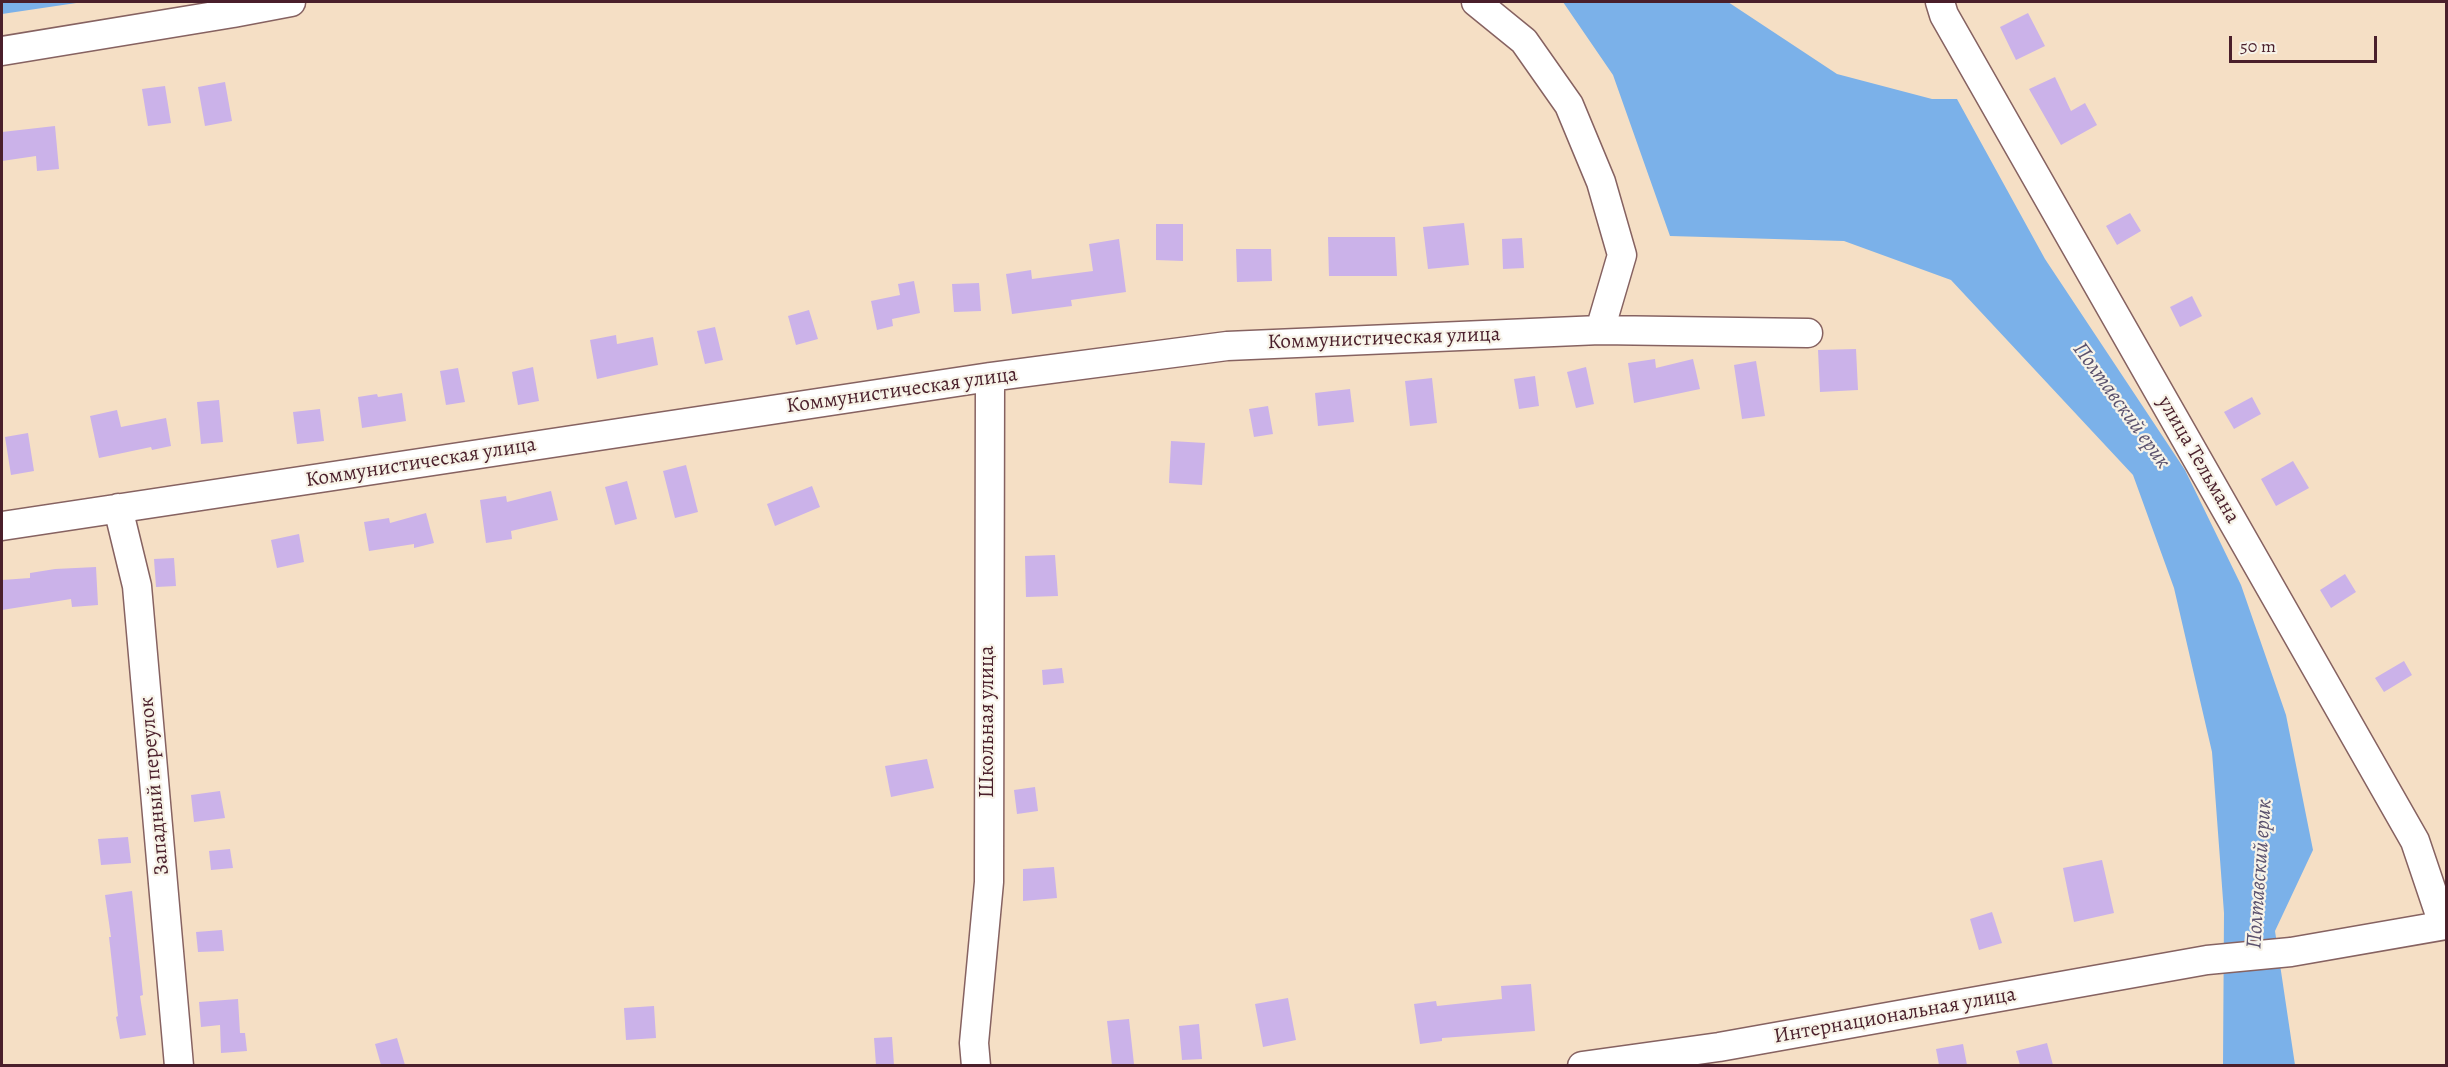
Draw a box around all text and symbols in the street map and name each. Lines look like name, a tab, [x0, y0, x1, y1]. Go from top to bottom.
scale bar	[2232, 24, 2380, 62]
text: 50 m	[2240, 34, 2276, 58]
street label: Коммунистическая улица	[1267, 322, 1501, 356]
water label: Полтавский ерик	[2066, 338, 2176, 474]
street label: Коммунистическая улица	[785, 362, 1019, 420]
street label: улица Тельмана	[2151, 392, 2245, 528]
street label: Коммунистическая улица	[304, 432, 538, 494]
street label: Школьная улица	[975, 646, 1001, 798]
street label: Западный переулок	[135, 696, 175, 876]
water label: Полтавский ерик	[2242, 798, 2278, 950]
street label: Интернациональная улица	[1772, 982, 2018, 1050]

